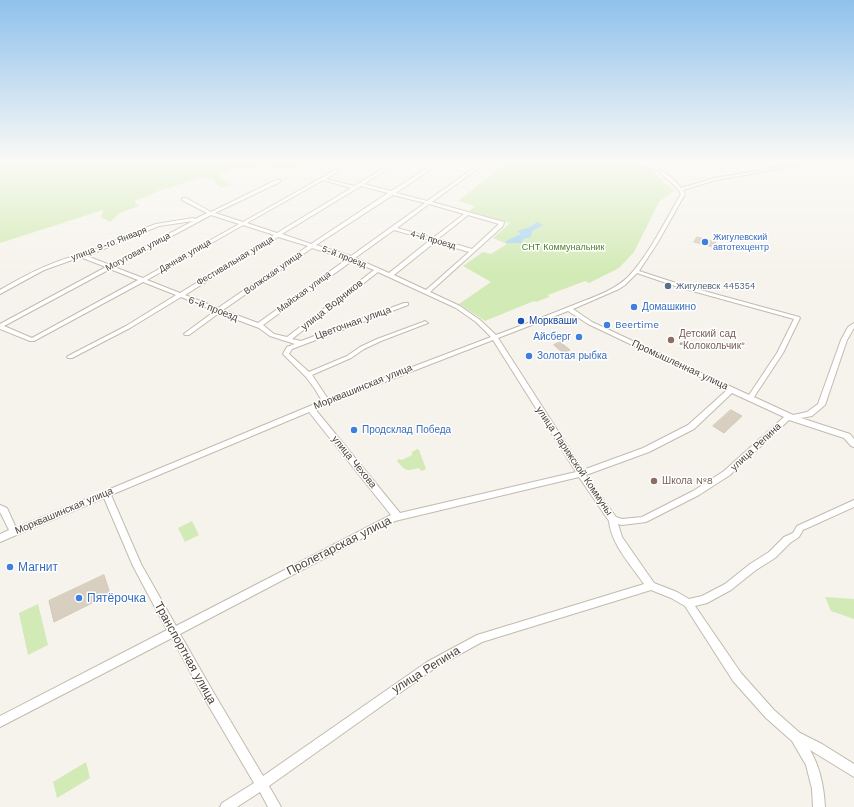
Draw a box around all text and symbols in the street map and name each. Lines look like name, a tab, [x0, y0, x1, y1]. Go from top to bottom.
street label: улица 9-го Января	[70, 225, 148, 263]
street label: 4-й проезд	[409, 228, 457, 252]
street label: Могутовая улица	[104, 230, 172, 274]
place label: Жигулевский автотехцентр	[713, 232, 769, 253]
street label: Фестивальная улица	[195, 234, 275, 288]
street label: Дачная улица	[157, 237, 213, 275]
marker: Жигулевский автотехцентр	[700, 237, 710, 247]
park label: СНТ Коммунальник	[522, 242, 604, 252]
street label: 5-й проезд	[320, 244, 368, 270]
street label: Волжская улица	[242, 249, 304, 297]
street label: Майская улица	[275, 269, 333, 315]
street label: улица Водников	[299, 277, 365, 333]
marker: Жигулевск 445354	[663, 281, 673, 291]
place label: Жигулевск 445354	[676, 281, 756, 291]
street label: 6-й проезд	[186, 294, 240, 324]
place label: Домашкино	[642, 301, 696, 313]
marker: Домашкино	[629, 302, 639, 312]
street label: Цветочная улица	[313, 304, 393, 342]
place label: Моркваши	[529, 315, 577, 327]
marker: Моркваши	[516, 316, 526, 326]
place label: Beertime	[615, 319, 659, 331]
marker: Beertime	[602, 320, 612, 330]
place label: Детский сад "Колокольчик"	[679, 328, 745, 352]
place label: Айсберг	[533, 331, 571, 343]
marker: Айсберг	[574, 332, 584, 342]
marker: Детский сад "Колокольчик"	[666, 335, 676, 345]
street label: Промышленная улица	[630, 337, 730, 393]
place label: Золотая рыбка	[537, 350, 607, 362]
marker: Золотая рыбка	[524, 351, 534, 361]
street label: Морквашинская улица	[312, 362, 414, 412]
street label: улица Парижской Коммуны	[533, 404, 615, 518]
street label: улица Репина	[728, 421, 784, 473]
place label: Продсклад Победа	[362, 424, 451, 436]
marker: Продсклад Победа	[349, 425, 359, 435]
street label: улица Чехова	[329, 433, 379, 491]
place label: Школа №8	[662, 475, 713, 487]
marker: Школа №8	[649, 476, 659, 486]
street label: Морквашинская улица	[13, 485, 115, 537]
street label: Пролетарская улица	[284, 513, 394, 579]
place label: Магнит	[18, 560, 58, 574]
marker: Магнит	[5, 562, 15, 572]
place label: Пятёрочка	[87, 591, 146, 605]
marker: Пятёрочка	[74, 593, 84, 603]
street label: Транспортная улица	[151, 599, 219, 707]
street label: улица Репина	[389, 643, 463, 697]

